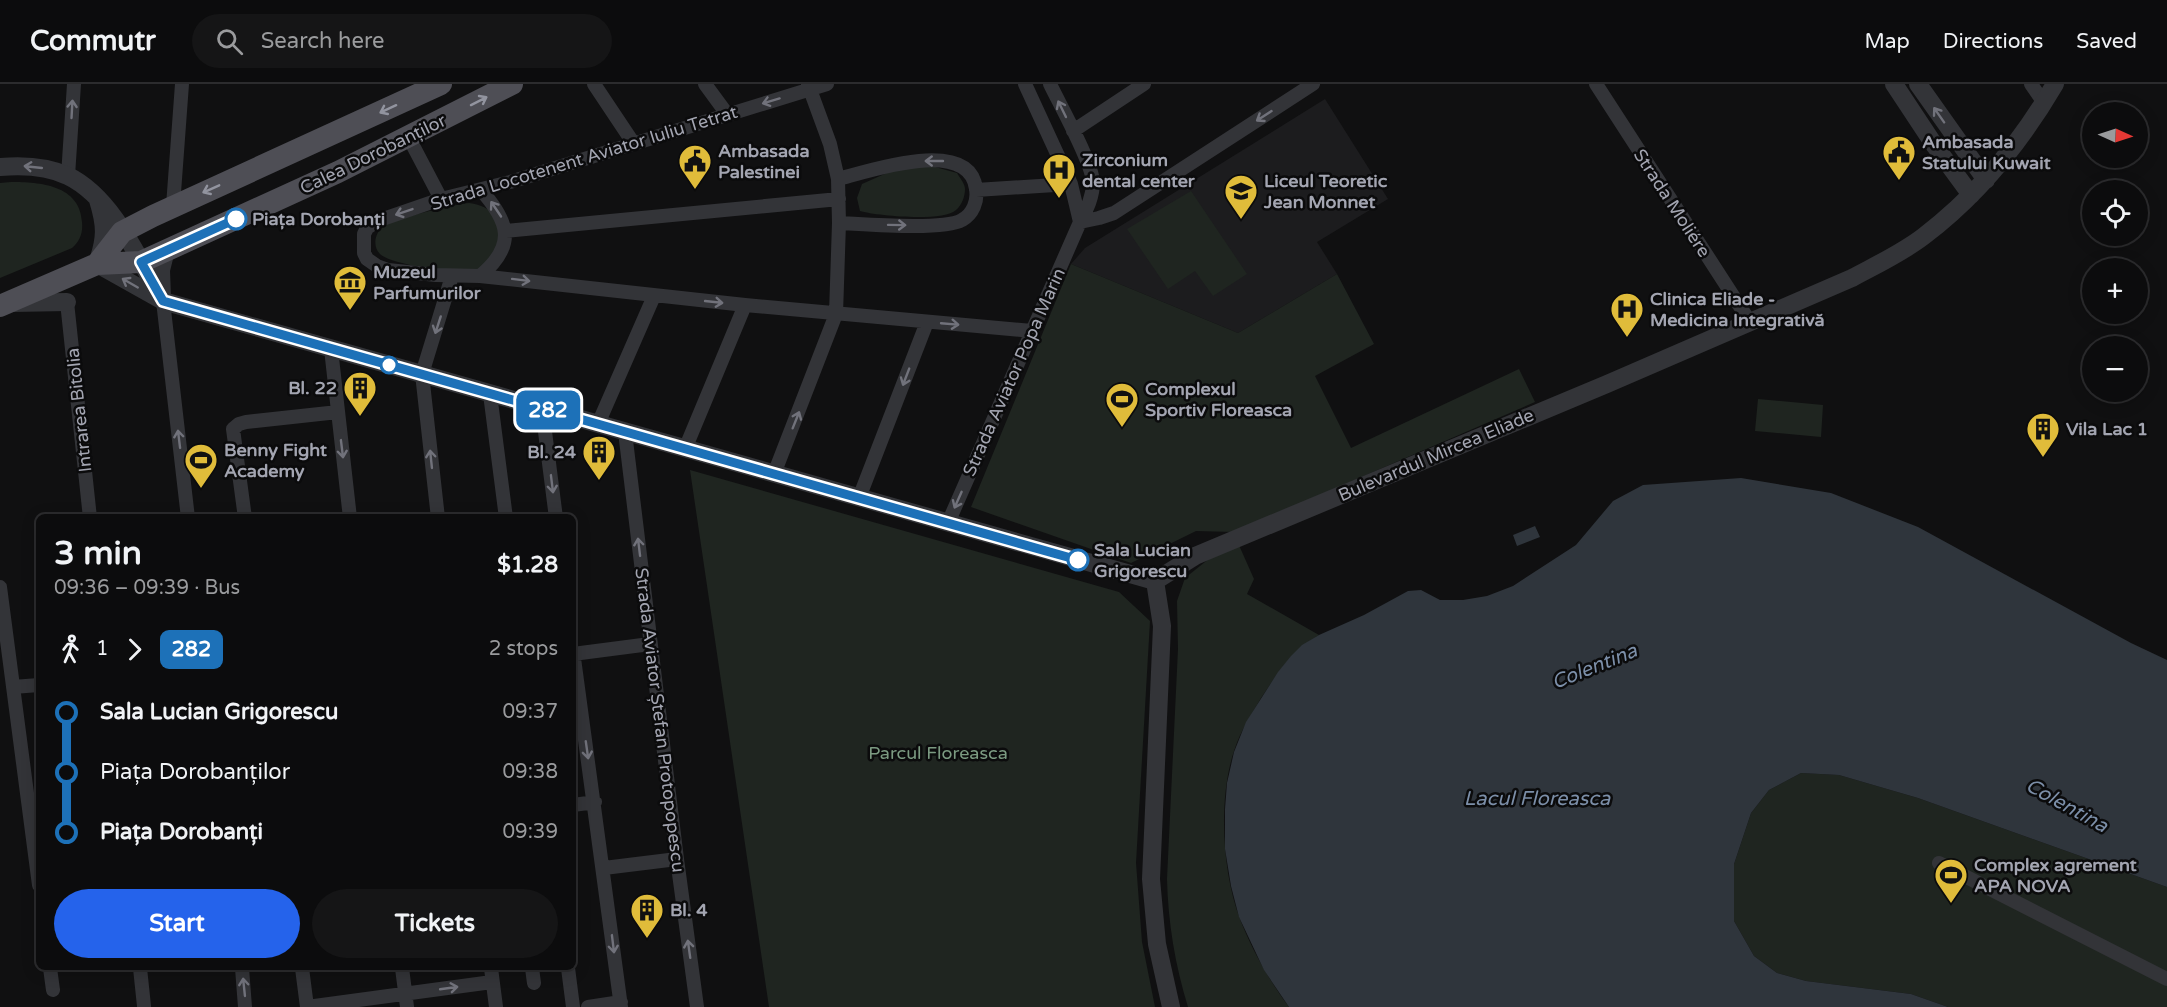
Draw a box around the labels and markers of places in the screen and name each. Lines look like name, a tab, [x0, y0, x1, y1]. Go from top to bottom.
place label: Ambasada Statului Kuwait	[1922, 131, 2051, 174]
public building icon: Ambasada Statului Kuwait	[1881, 134, 1917, 181]
place label: Ambasada Palestinei	[718, 140, 810, 183]
public building icon: Ambasada Palestinei	[677, 143, 713, 190]
place label: Zirconium dental center	[1082, 149, 1196, 192]
hospital icon: Zirconium dental center	[1041, 152, 1077, 199]
place label: Liceul Teoretic Jean Monnet	[1263, 170, 1388, 213]
school or university icon: Liceul Teoretic Jean Monnet	[1223, 173, 1259, 220]
marker: Piața Dorobanți	[225, 208, 247, 230]
place label: Piața Dorobanți	[252, 208, 385, 230]
place label: Muzeul Parfumurilor	[373, 261, 482, 304]
museum icon: Muzeul Parfumurilor	[332, 264, 368, 311]
place label: Clinica Eliade - Medicina Integrativă	[1650, 288, 1825, 331]
hospital icon: Clinica Eliade - Medicina Integrativă	[1609, 291, 1645, 338]
unlabelled marker	[380, 356, 398, 374]
building icon: Bl. 22	[342, 370, 378, 417]
place label: Bl. 22	[288, 377, 337, 399]
place label: Complexul Sportiv Floreasca	[1145, 378, 1292, 421]
sports icon: Complexul Sportiv Floreasca	[1104, 381, 1140, 428]
building icon: Vila Lac 1	[2025, 411, 2061, 458]
place label: Vila Lac 1	[2066, 418, 2148, 440]
building icon: Bl. 24	[581, 434, 617, 481]
place label: Benny Fight Academy	[224, 439, 327, 482]
place label: Bl. 24	[527, 441, 577, 463]
sports icon: Benny Fight Academy	[183, 442, 219, 489]
place label: Sala Lucian Grigorescu	[1094, 539, 1191, 582]
marker: Sala Lucian Grigorescu	[1067, 549, 1089, 571]
place label: Complex agrement APA NOVA	[1974, 854, 2137, 897]
sports icon: Complex agrement APA NOVA	[1933, 857, 1969, 904]
building icon: Bl. 4	[629, 892, 665, 939]
place label: Bl. 4	[670, 899, 708, 921]

